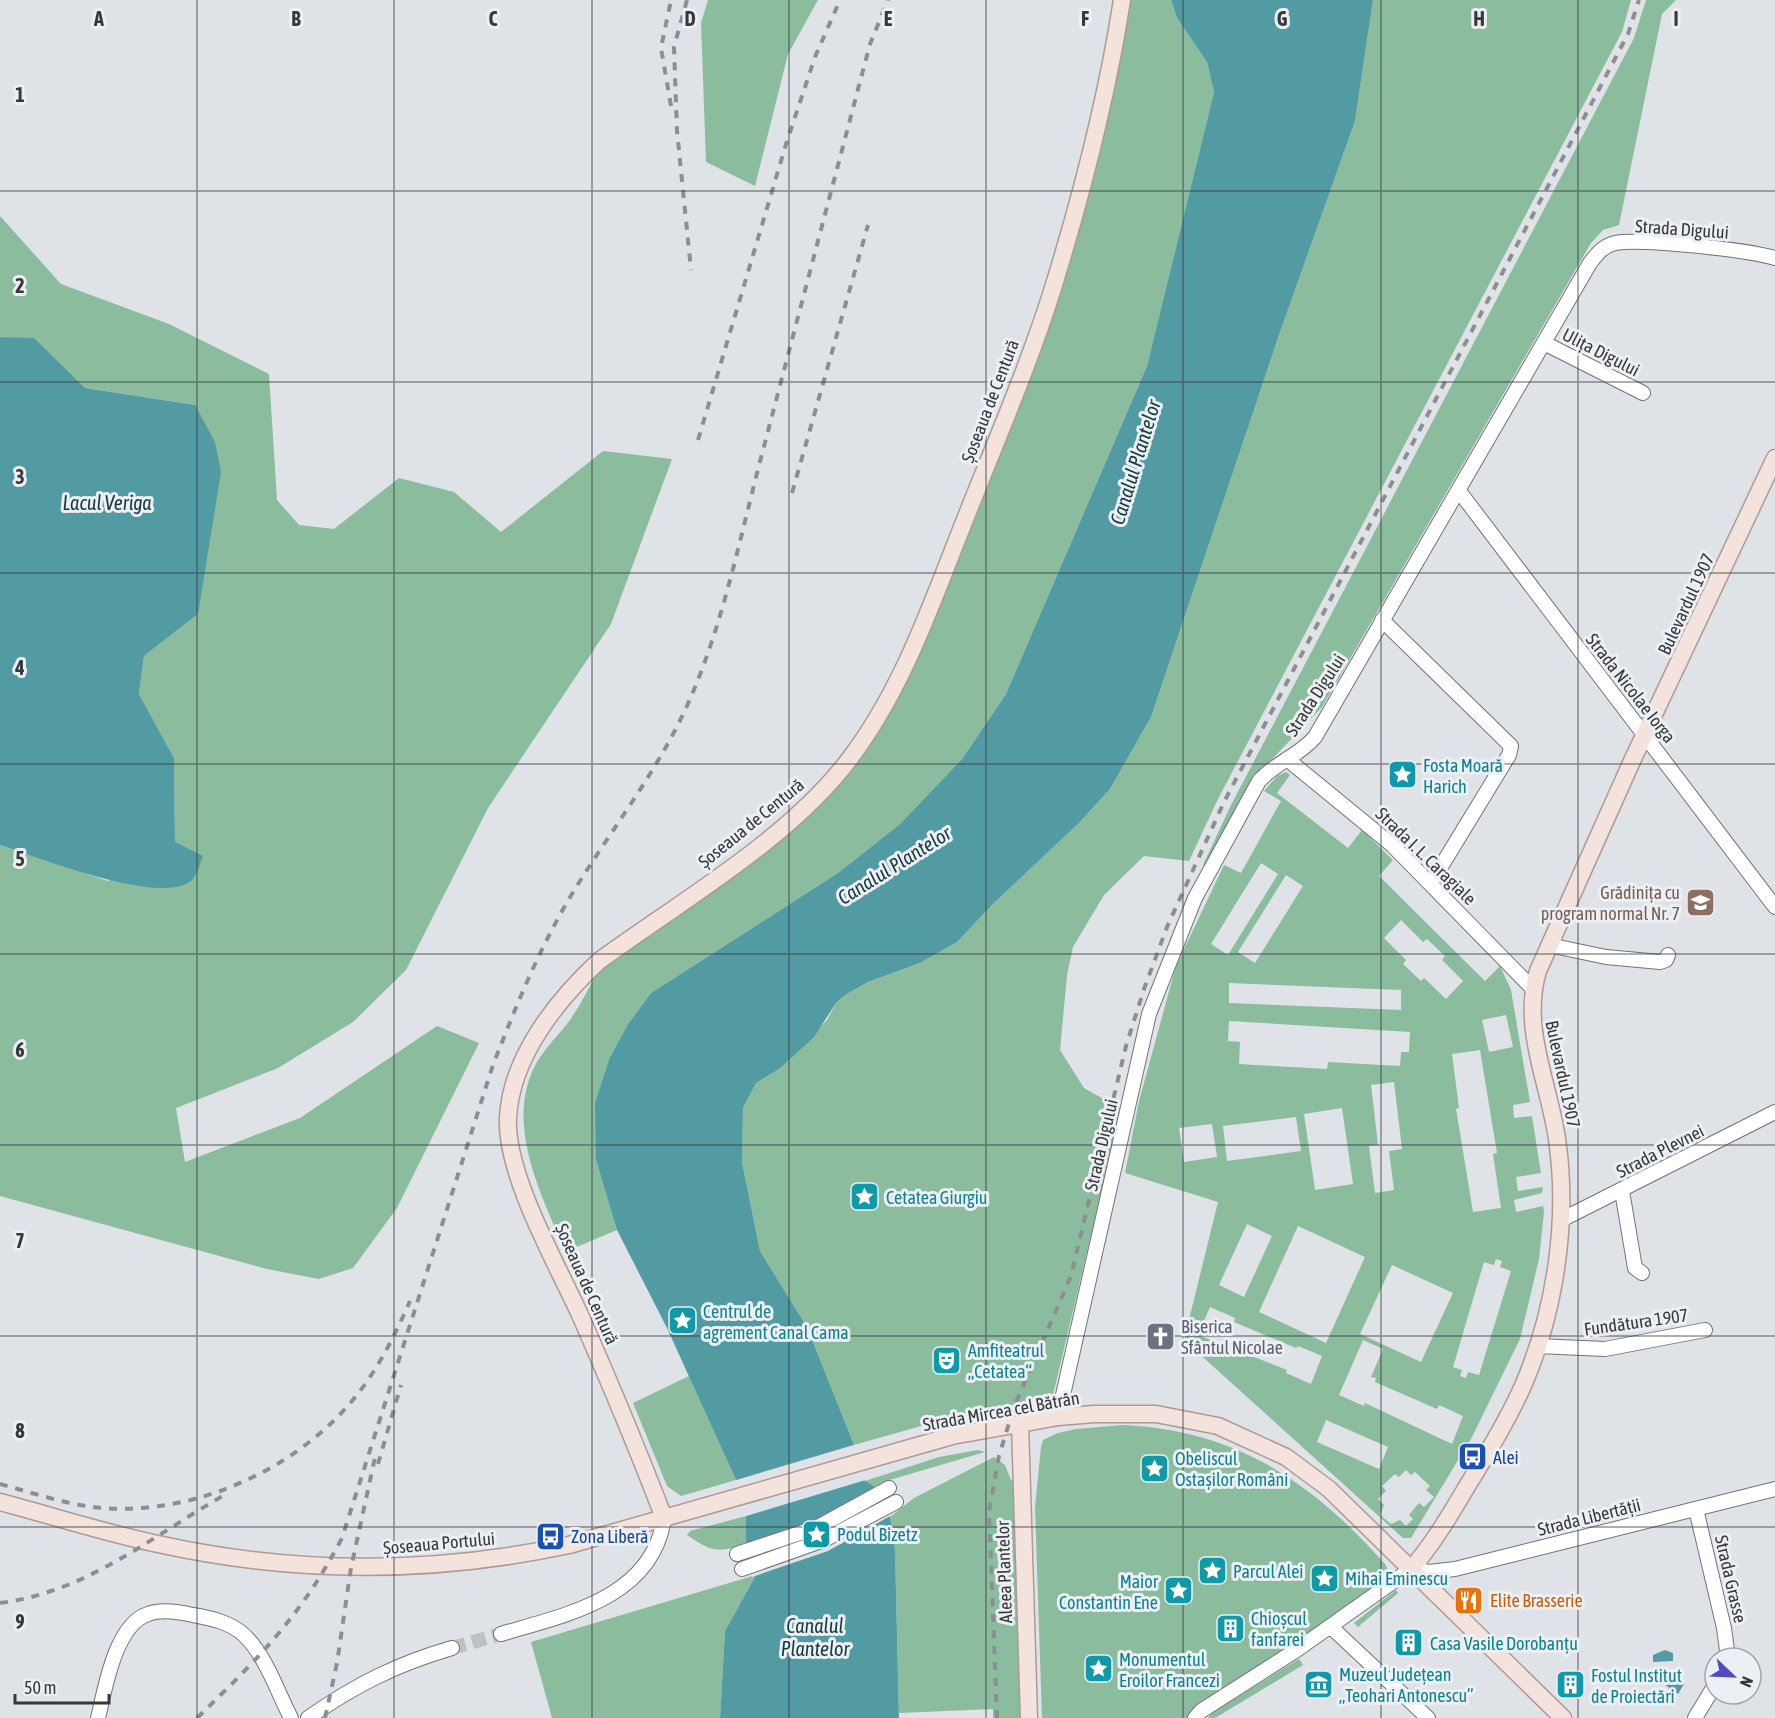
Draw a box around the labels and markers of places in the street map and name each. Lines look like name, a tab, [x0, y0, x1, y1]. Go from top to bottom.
place label: Fosta Moară Harich	[1423, 755, 1503, 797]
place icon: Fosta Moară Harich	[1386, 759, 1418, 791]
place label: Grădinița cu program normal Nr. 7	[1541, 882, 1680, 924]
school or university icon: Grădinița cu program normal Nr. 7	[1685, 886, 1717, 918]
place icon: Cetatea Giurgiu	[849, 1181, 881, 1213]
place label: Cetatea Giurgiu	[886, 1187, 988, 1208]
place label: Centrul de agrement Canal Cama	[703, 1301, 849, 1343]
place icon: Centrul de agrement Canal Cama	[666, 1305, 698, 1337]
place label: Biserica Sfântul Nicolae	[1181, 1316, 1283, 1358]
church icon: Biserica Sfântul Nicolae	[1144, 1320, 1176, 1352]
place label: Amfiteatrul „Cetatea“	[968, 1340, 1045, 1382]
theatre icon: Amfiteatrul „Cetatea“	[931, 1344, 963, 1376]
bus stop icon: Alei	[1456, 1441, 1488, 1473]
place label: Alei	[1493, 1447, 1519, 1468]
place label: Obeliscul Ostașilor Români	[1175, 1448, 1288, 1490]
place icon: Obeliscul Ostașilor Români	[1138, 1452, 1170, 1484]
place icon: Podul Bizetz	[800, 1518, 832, 1550]
bus stop icon: Zona Liberă	[534, 1520, 566, 1552]
place label: Podul Bizetz	[837, 1524, 918, 1545]
place label: Zona Liberă	[571, 1526, 648, 1547]
place icon: Parcul Alei	[1196, 1555, 1228, 1587]
place label: Parcul Alei	[1233, 1561, 1303, 1582]
place icon: Mihai Eminescu	[1308, 1562, 1340, 1594]
place label: Mihai Eminescu	[1345, 1568, 1448, 1589]
place label: Maior Constantin Ene	[1059, 1571, 1159, 1613]
place icon: Maior Constantin Ene	[1163, 1575, 1195, 1607]
restaurant icon: Elite Brasserie	[1453, 1584, 1485, 1616]
place label: Elite Brasserie	[1490, 1590, 1583, 1611]
place label: Chioșcul fanfarei	[1251, 1608, 1307, 1650]
building icon: Chioșcul fanfarei	[1214, 1612, 1246, 1644]
building icon: Casa Vasile Dorobanțu	[1393, 1627, 1425, 1659]
place label: Casa Vasile Dorobanțu	[1430, 1633, 1578, 1654]
place label: Monumentul Eroilor Francezi	[1119, 1649, 1220, 1691]
place icon: Monumentul Eroilor Francezi	[1082, 1653, 1114, 1685]
place label: Muzeul Județean „Teohari Antonescu”	[1339, 1664, 1473, 1706]
place label: Fostul Institut de Proiectări	[1591, 1665, 1682, 1707]
museum icon: Muzeul Județean „Teohari Antonescu”	[1302, 1668, 1334, 1700]
building icon: Fostul Institut de Proiectări	[1554, 1669, 1586, 1701]

